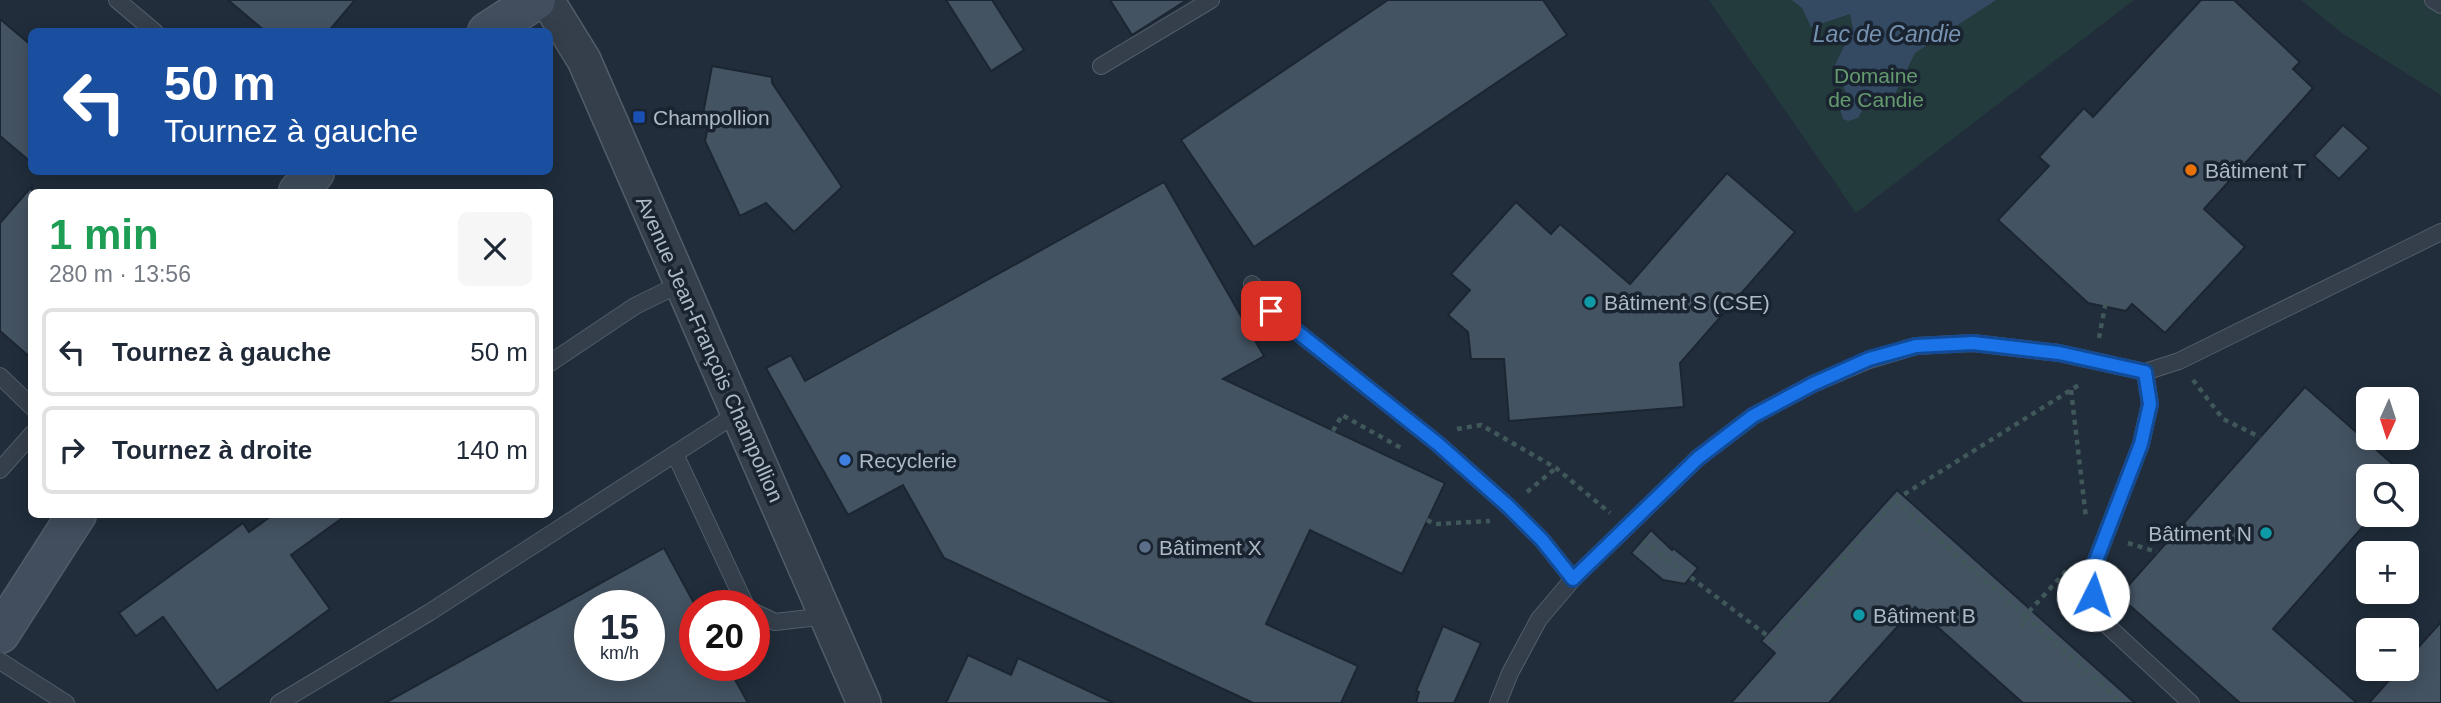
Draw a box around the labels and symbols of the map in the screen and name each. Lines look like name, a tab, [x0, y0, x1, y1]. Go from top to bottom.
water label: Lac de Candie	[1813, 21, 1961, 47]
park label: Domaine de Candie	[1828, 64, 1924, 111]
place label: Champollion	[653, 106, 770, 129]
marker: Champollion	[631, 109, 647, 125]
place label: Bâtiment T	[2205, 159, 2306, 182]
marker: Bâtiment T	[2183, 162, 2199, 178]
street label: Avenue Jean-François Champollion	[632, 193, 788, 505]
pin	[1241, 281, 1301, 341]
place label: Bâtiment S (CSE)	[1604, 291, 1770, 314]
marker: Bâtiment S (CSE)	[1582, 294, 1598, 310]
north arrow	[2356, 387, 2418, 450]
place label: Recyclerie	[859, 449, 957, 472]
marker: Recyclerie	[837, 452, 853, 468]
place label: Bâtiment N	[2148, 522, 2252, 545]
marker: Bâtiment N	[2258, 525, 2274, 541]
place label: Bâtiment X	[1159, 536, 1262, 559]
marker: Bâtiment X	[1137, 539, 1153, 555]
position arrow	[2056, 558, 2130, 632]
speed limit sign: 20	[679, 590, 770, 681]
place label: Bâtiment B	[1873, 604, 1976, 627]
marker: Bâtiment B	[1851, 607, 1867, 623]

